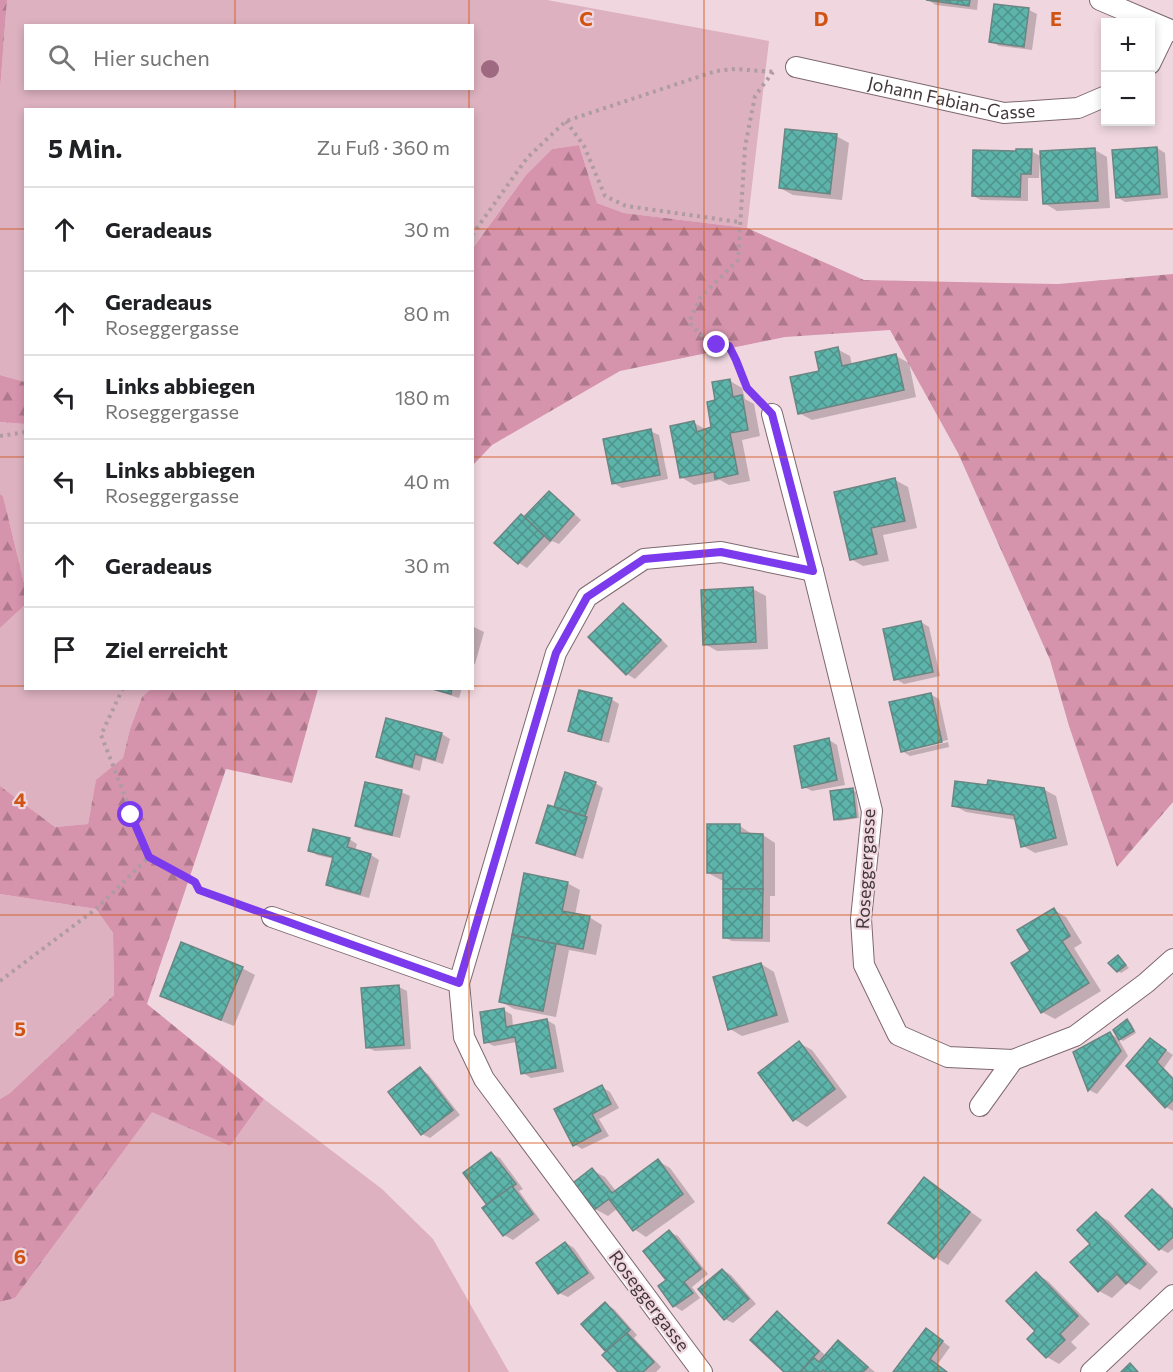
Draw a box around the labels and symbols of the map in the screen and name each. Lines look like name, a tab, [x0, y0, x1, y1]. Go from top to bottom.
text: C	[579, 6, 593, 30]
text: D	[814, 6, 828, 30]
text: E	[1050, 6, 1062, 30]
street label: Johann Fabian-Gasse	[866, 71, 1036, 123]
route end	[703, 331, 729, 357]
text: 4	[14, 787, 26, 811]
route start	[117, 801, 143, 827]
street label: Roseggergasse	[851, 808, 879, 930]
text: 5	[14, 1016, 26, 1040]
text: 6	[14, 1244, 26, 1268]
street label: Roseggergasse	[605, 1246, 695, 1355]

